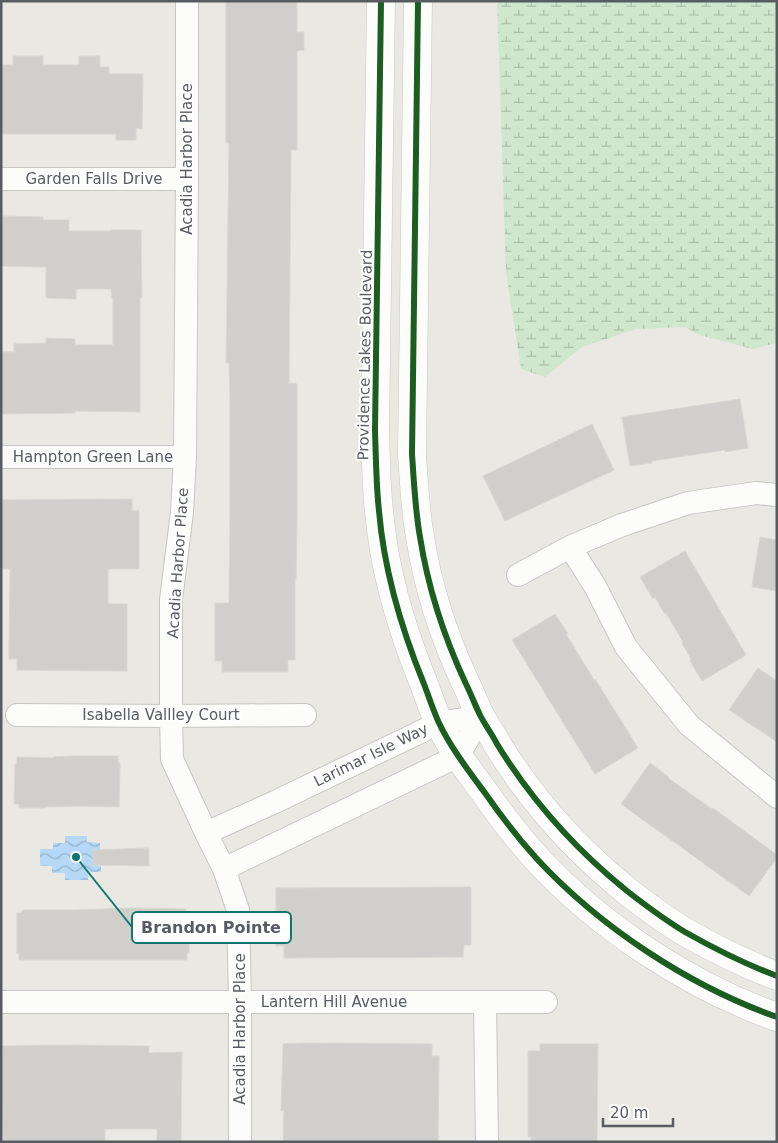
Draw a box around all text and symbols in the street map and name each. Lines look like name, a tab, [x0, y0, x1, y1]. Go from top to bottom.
street label: Acadia Harbor Place	[178, 83, 196, 235]
street label: Garden Falls Drive	[25, 170, 163, 188]
street label: Providence Lakes Boulevard	[354, 249, 376, 461]
street label: Hampton Green Lane	[13, 448, 173, 466]
street label: Acadia Harbor Place	[164, 487, 192, 639]
street label: Isabella Vallley Court	[82, 706, 240, 724]
street label: Larimar Isle Way	[311, 719, 431, 790]
callout: Brandon Pointe	[132, 912, 291, 943]
text: Brandon Pointe	[141, 918, 281, 937]
street label: Acadia Harbor Place	[231, 953, 249, 1105]
street label: Lantern Hill Avenue	[261, 993, 407, 1011]
scale bar	[603, 1096, 673, 1128]
text: 20 m	[610, 1104, 648, 1122]

